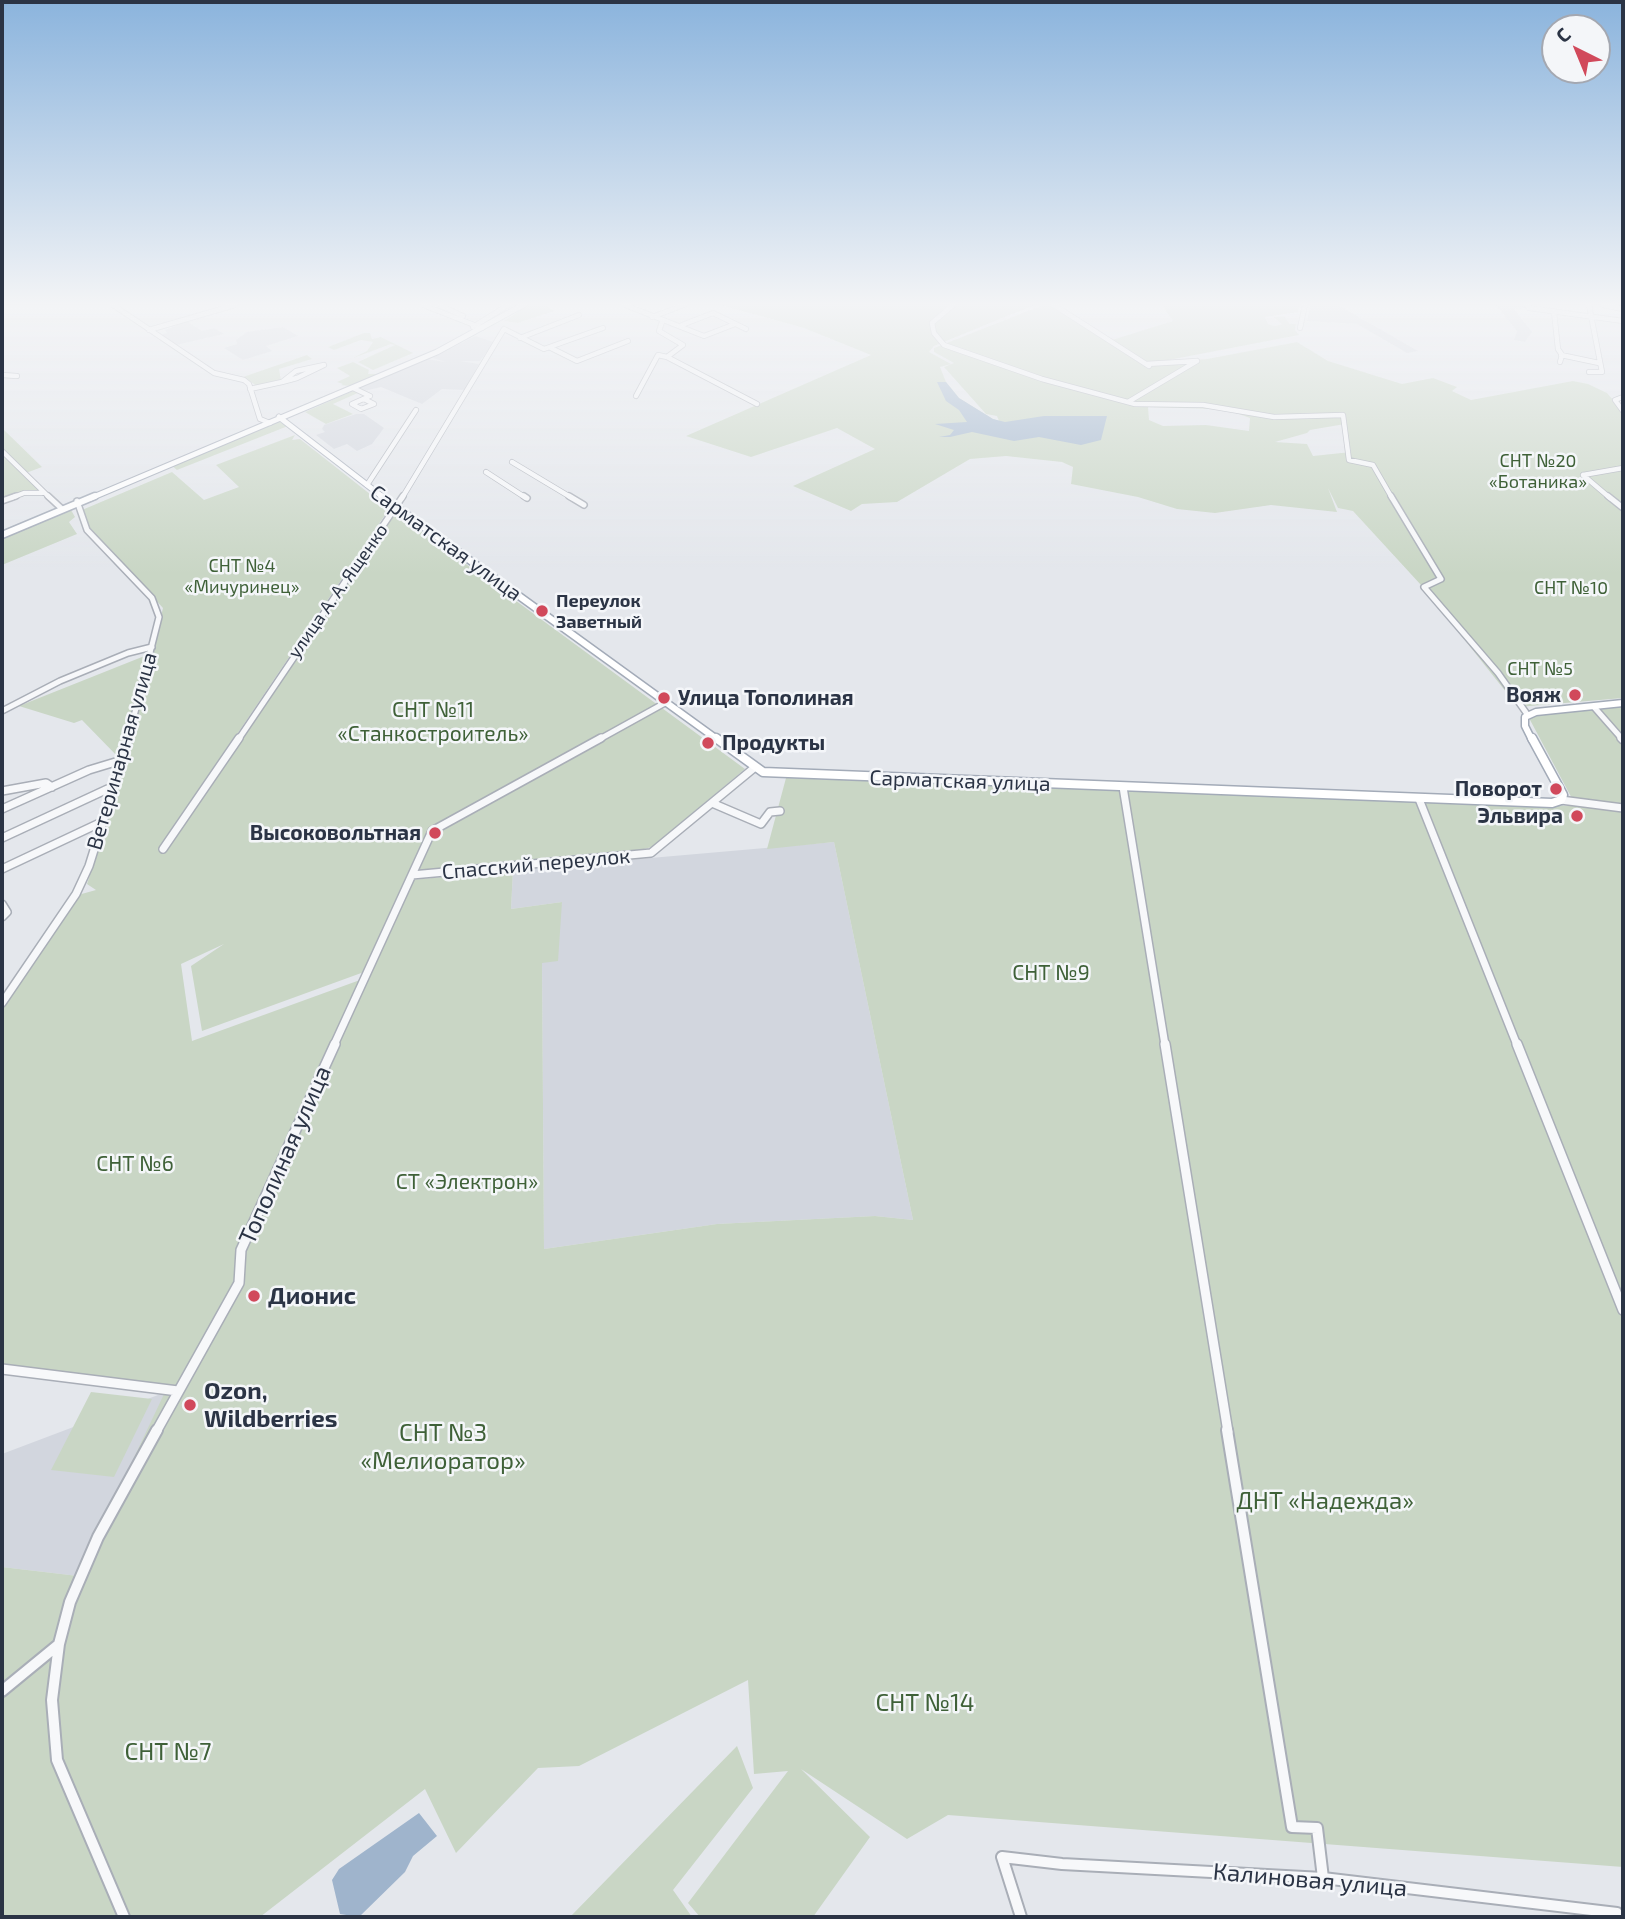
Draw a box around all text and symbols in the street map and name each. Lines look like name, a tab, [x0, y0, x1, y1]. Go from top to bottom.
north arrow	[1541, 14, 1611, 84]
text: С	[1551, 23, 1575, 47]
park label: СНТ №20 «Ботаника»	[1489, 450, 1587, 492]
street label: Сарматская улица	[365, 480, 527, 606]
street label: улица А. А. Ященко	[284, 520, 392, 662]
park label: СНТ №4 «Мичуринец»	[185, 555, 299, 598]
park label: СНТ №10	[1534, 577, 1608, 599]
place label: Переулок Заветный	[556, 590, 642, 632]
marker: Переулок Заветный	[534, 603, 550, 619]
street label: Ветеринарная улица	[82, 649, 162, 853]
park label: СНТ №5	[1507, 658, 1573, 680]
place label: Вояж	[1506, 682, 1561, 708]
place label: Улица Тополиная	[678, 685, 854, 711]
marker: Вояж	[1567, 687, 1583, 703]
marker: Улица Тополиная	[656, 690, 672, 706]
park label: СНТ №11 «Станкостроитель»	[338, 697, 528, 747]
place label: Продукты	[722, 730, 825, 756]
marker: Продукты	[700, 735, 716, 751]
street label: Сарматская улица	[869, 765, 1051, 797]
place label: Поворот	[1455, 776, 1542, 802]
marker: Поворот	[1548, 781, 1564, 797]
place label: Эльвира	[1477, 803, 1563, 829]
marker: Эльвира	[1569, 808, 1585, 824]
place label: Высоковольтная	[250, 820, 421, 846]
marker: Высоковольтная	[427, 825, 443, 841]
street label: Спасский переулок	[441, 843, 631, 885]
park label: СНТ №9	[1012, 960, 1090, 986]
street label: Тополиная улица	[233, 1061, 337, 1249]
park label: СНТ №6	[96, 1151, 174, 1177]
park label: СТ «Электрон»	[396, 1169, 538, 1195]
place label: Дионис	[268, 1282, 356, 1310]
marker: Дионис	[246, 1288, 262, 1304]
place label: Ozon, Wildberries	[204, 1377, 337, 1433]
marker: Ozon, Wildberries	[182, 1397, 198, 1413]
park label: СНТ №3 «Мелиоратор»	[360, 1419, 526, 1475]
park label: ДНТ «Надежда»	[1236, 1487, 1414, 1515]
park label: СНТ №14	[876, 1689, 974, 1717]
park label: СНТ №7	[125, 1738, 211, 1766]
street label: Калиновая улица	[1212, 1857, 1408, 1903]

